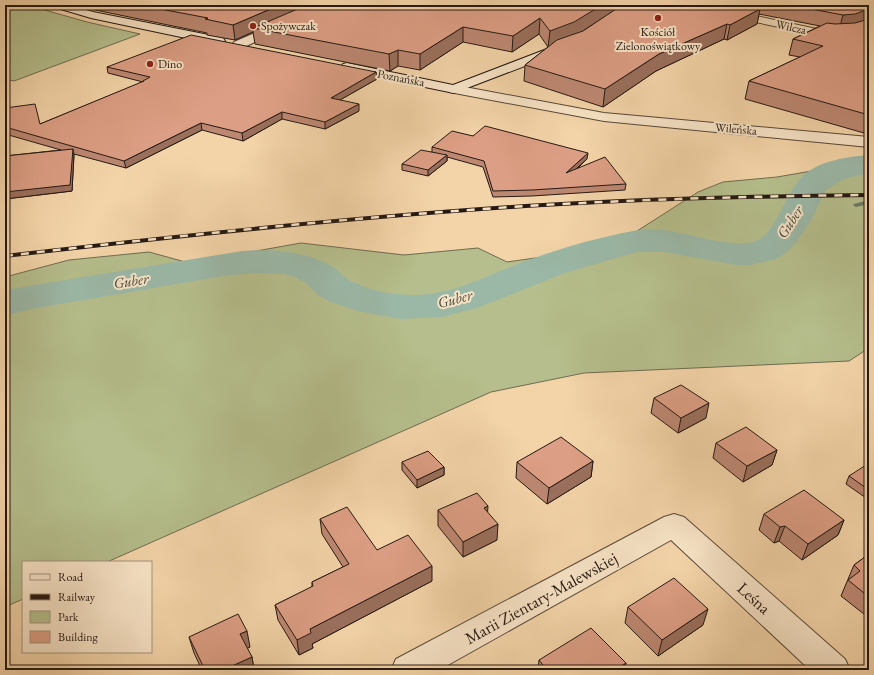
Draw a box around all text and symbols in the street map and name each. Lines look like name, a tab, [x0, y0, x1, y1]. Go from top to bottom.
marker: Kościół Zielonoświątkowy	[653, 13, 663, 23]
street label: Wilcza	[774, 16, 808, 38]
place label: Spożywczak	[261, 18, 316, 34]
marker: Spożywczak	[248, 21, 258, 31]
place label: Kościół Zielonoświątkowy	[616, 24, 701, 54]
place label: Dino	[158, 56, 182, 72]
marker: Dino	[145, 59, 155, 69]
street label: Poznańska	[376, 66, 426, 90]
street label: Wileńska	[714, 119, 758, 139]
water label: Guber	[772, 201, 808, 242]
water label: Guber	[112, 268, 151, 293]
water label: Guber	[435, 284, 476, 312]
street label: Marii Zientary-Malewskiej	[461, 547, 621, 649]
legend	[22, 561, 152, 653]
text: Road	[58, 569, 84, 585]
street label: Leśna	[733, 577, 776, 619]
text: Railway	[58, 589, 96, 605]
text: Park	[58, 609, 79, 625]
text: Building	[58, 629, 99, 645]

